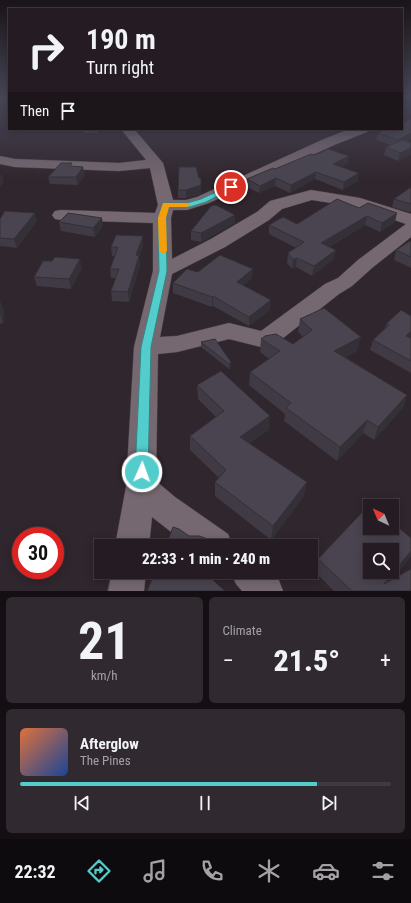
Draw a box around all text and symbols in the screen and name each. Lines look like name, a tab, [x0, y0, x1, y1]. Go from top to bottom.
text: 190 m	[86, 23, 156, 56]
icon: right	[20, 24, 72, 76]
text: Turn right	[86, 57, 154, 78]
icon: arrive	[57, 100, 79, 122]
text: Then	[20, 102, 49, 120]
pin	[214, 170, 248, 204]
icon: arrive	[220, 176, 242, 198]
position arrow	[121, 451, 163, 493]
north arrow	[363, 499, 399, 535]
map controls	[363, 499, 399, 579]
speed limit sign: 30	[12, 527, 64, 579]
button: search	[363, 543, 399, 579]
text: 22:33 · 1 min · 240 m	[142, 550, 270, 568]
text: 21	[78, 611, 131, 672]
text: Climate	[223, 623, 262, 638]
text: 21.5°	[274, 643, 340, 678]
text: −	[223, 648, 234, 673]
text: +	[380, 648, 391, 673]
text: km/h	[91, 668, 118, 683]
text: Afterglow	[80, 735, 139, 753]
text: The Pines	[80, 753, 131, 768]
icon: previous	[71, 792, 93, 814]
icon: pause	[194, 792, 216, 814]
icon: next	[318, 792, 340, 814]
icon: directions	[85, 857, 113, 885]
icon: music	[141, 857, 169, 885]
icon: phone	[198, 857, 226, 885]
icon: climate	[255, 857, 283, 885]
icon: car	[312, 857, 340, 885]
icon: filters	[369, 857, 397, 885]
text: 22:32	[14, 861, 56, 882]

